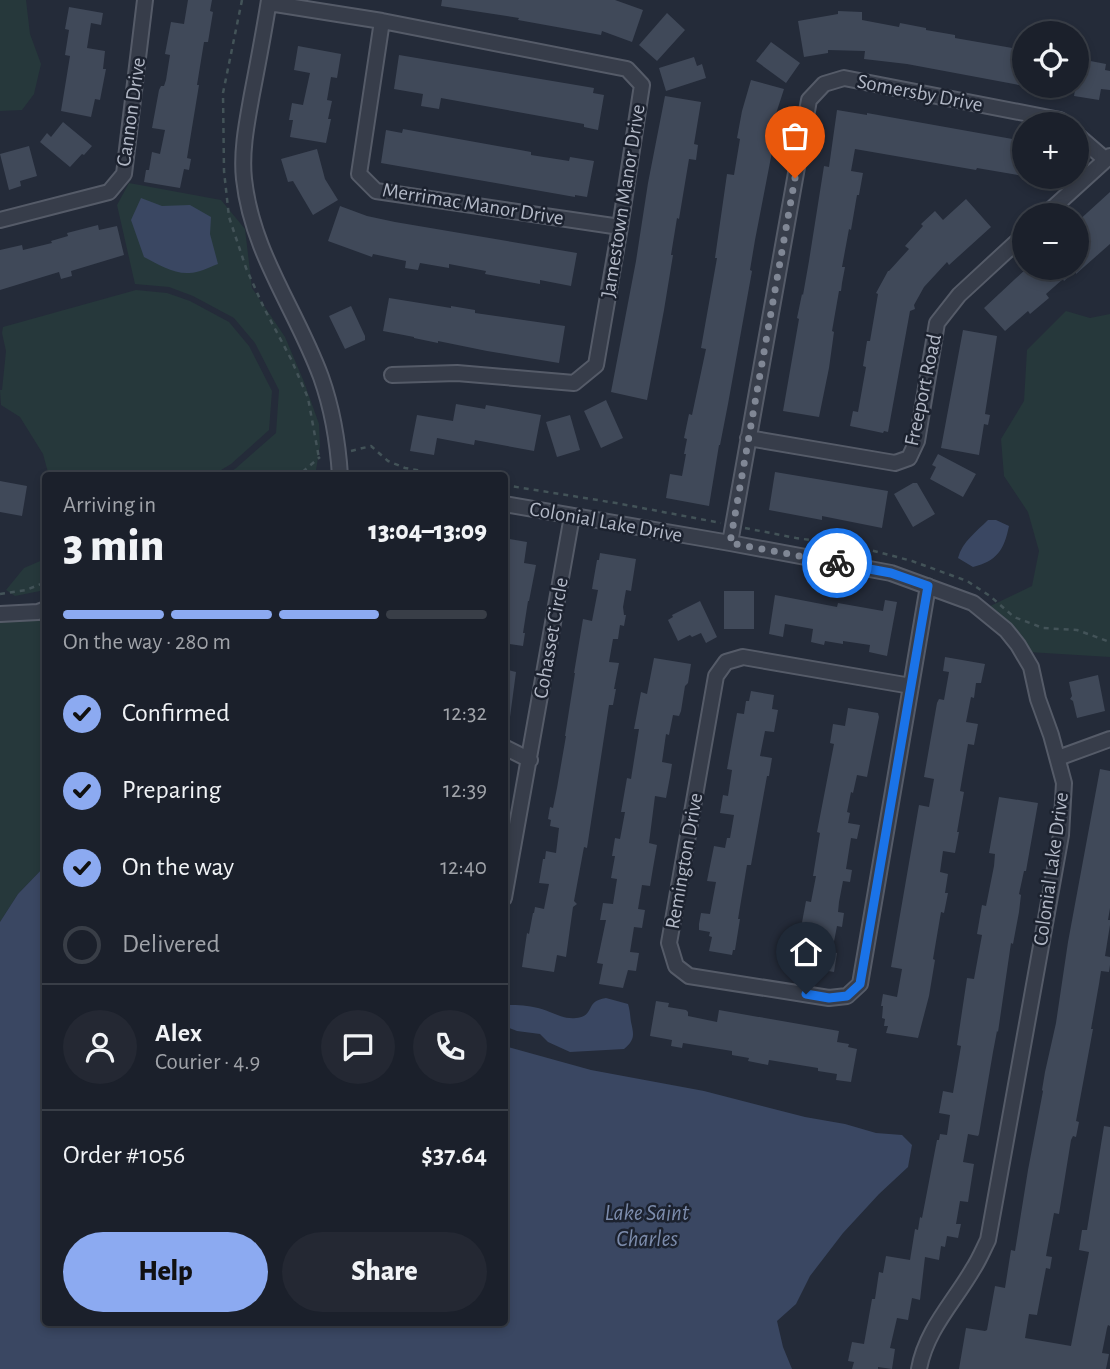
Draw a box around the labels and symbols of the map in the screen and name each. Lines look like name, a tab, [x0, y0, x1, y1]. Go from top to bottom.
street label: Cannon Drive	[113, 56, 149, 168]
street label: Somersby Drive	[856, 71, 984, 115]
street label: Jamestown Manor Drive	[597, 103, 649, 299]
pin	[765, 106, 825, 178]
street label: Merrimac Manor Drive	[381, 179, 565, 229]
street label: Freeport Road	[901, 332, 945, 448]
street label: Colonial Lake Drive	[528, 498, 684, 546]
courier	[802, 528, 872, 598]
street label: Cohasset Circle	[530, 576, 572, 700]
street label: Remington Drive	[662, 791, 706, 931]
street label: Colonial Lake Drive	[1030, 791, 1072, 947]
pin	[776, 922, 836, 994]
water label: Lake Saint Charles	[605, 1202, 690, 1251]

